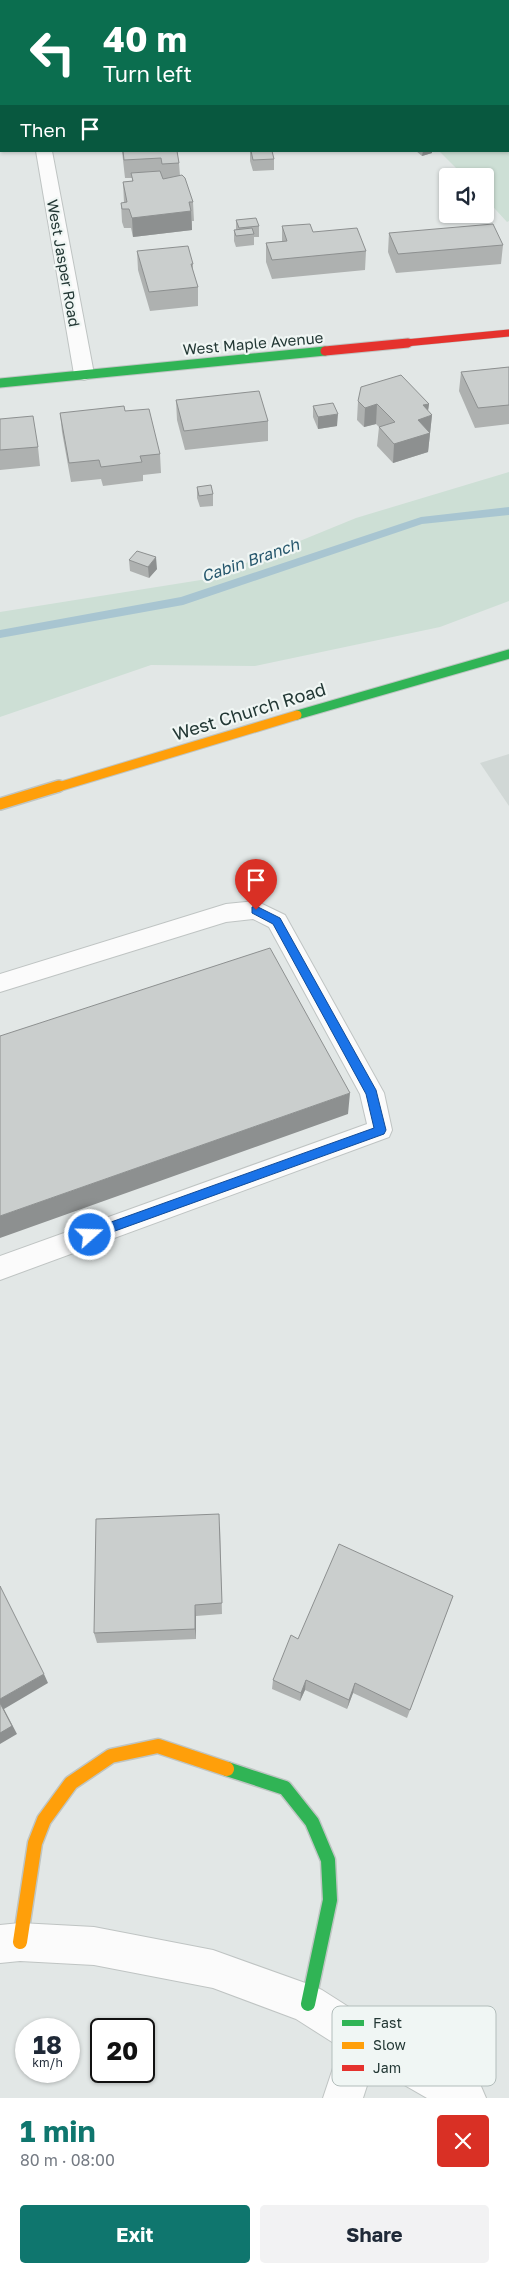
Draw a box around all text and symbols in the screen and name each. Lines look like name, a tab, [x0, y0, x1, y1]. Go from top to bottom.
text: 40 m	[103, 18, 187, 60]
icon: left	[20, 20, 85, 85]
text: Turn left	[103, 60, 192, 87]
icon: arrive	[76, 115, 104, 143]
text: Then	[20, 118, 66, 141]
map controls	[439, 168, 494, 223]
button: sound	[439, 168, 494, 223]
street label: West Jasper Road	[44, 198, 84, 328]
street label: West Maple Avenue	[182, 328, 324, 358]
water label: Cabin Branch	[198, 534, 303, 586]
street label: West Church Road	[170, 677, 328, 745]
pin	[235, 859, 277, 910]
icon: arrive	[242, 866, 270, 894]
position arrow	[63, 1208, 115, 1260]
legend	[332, 2006, 496, 2086]
text: Fast	[373, 2014, 402, 2031]
speed limit sign: 20	[90, 2018, 155, 2083]
text: 18	[33, 2029, 62, 2060]
text: Slow	[373, 2036, 406, 2053]
text: km/h	[32, 2055, 63, 2070]
text: Jam	[373, 2059, 401, 2076]
text: 1 min	[20, 2113, 96, 2149]
button: close	[437, 2115, 489, 2167]
text: 80 m · 08:00	[20, 2150, 115, 2170]
button: Exit	[20, 2205, 250, 2263]
button: Share	[260, 2205, 489, 2263]

